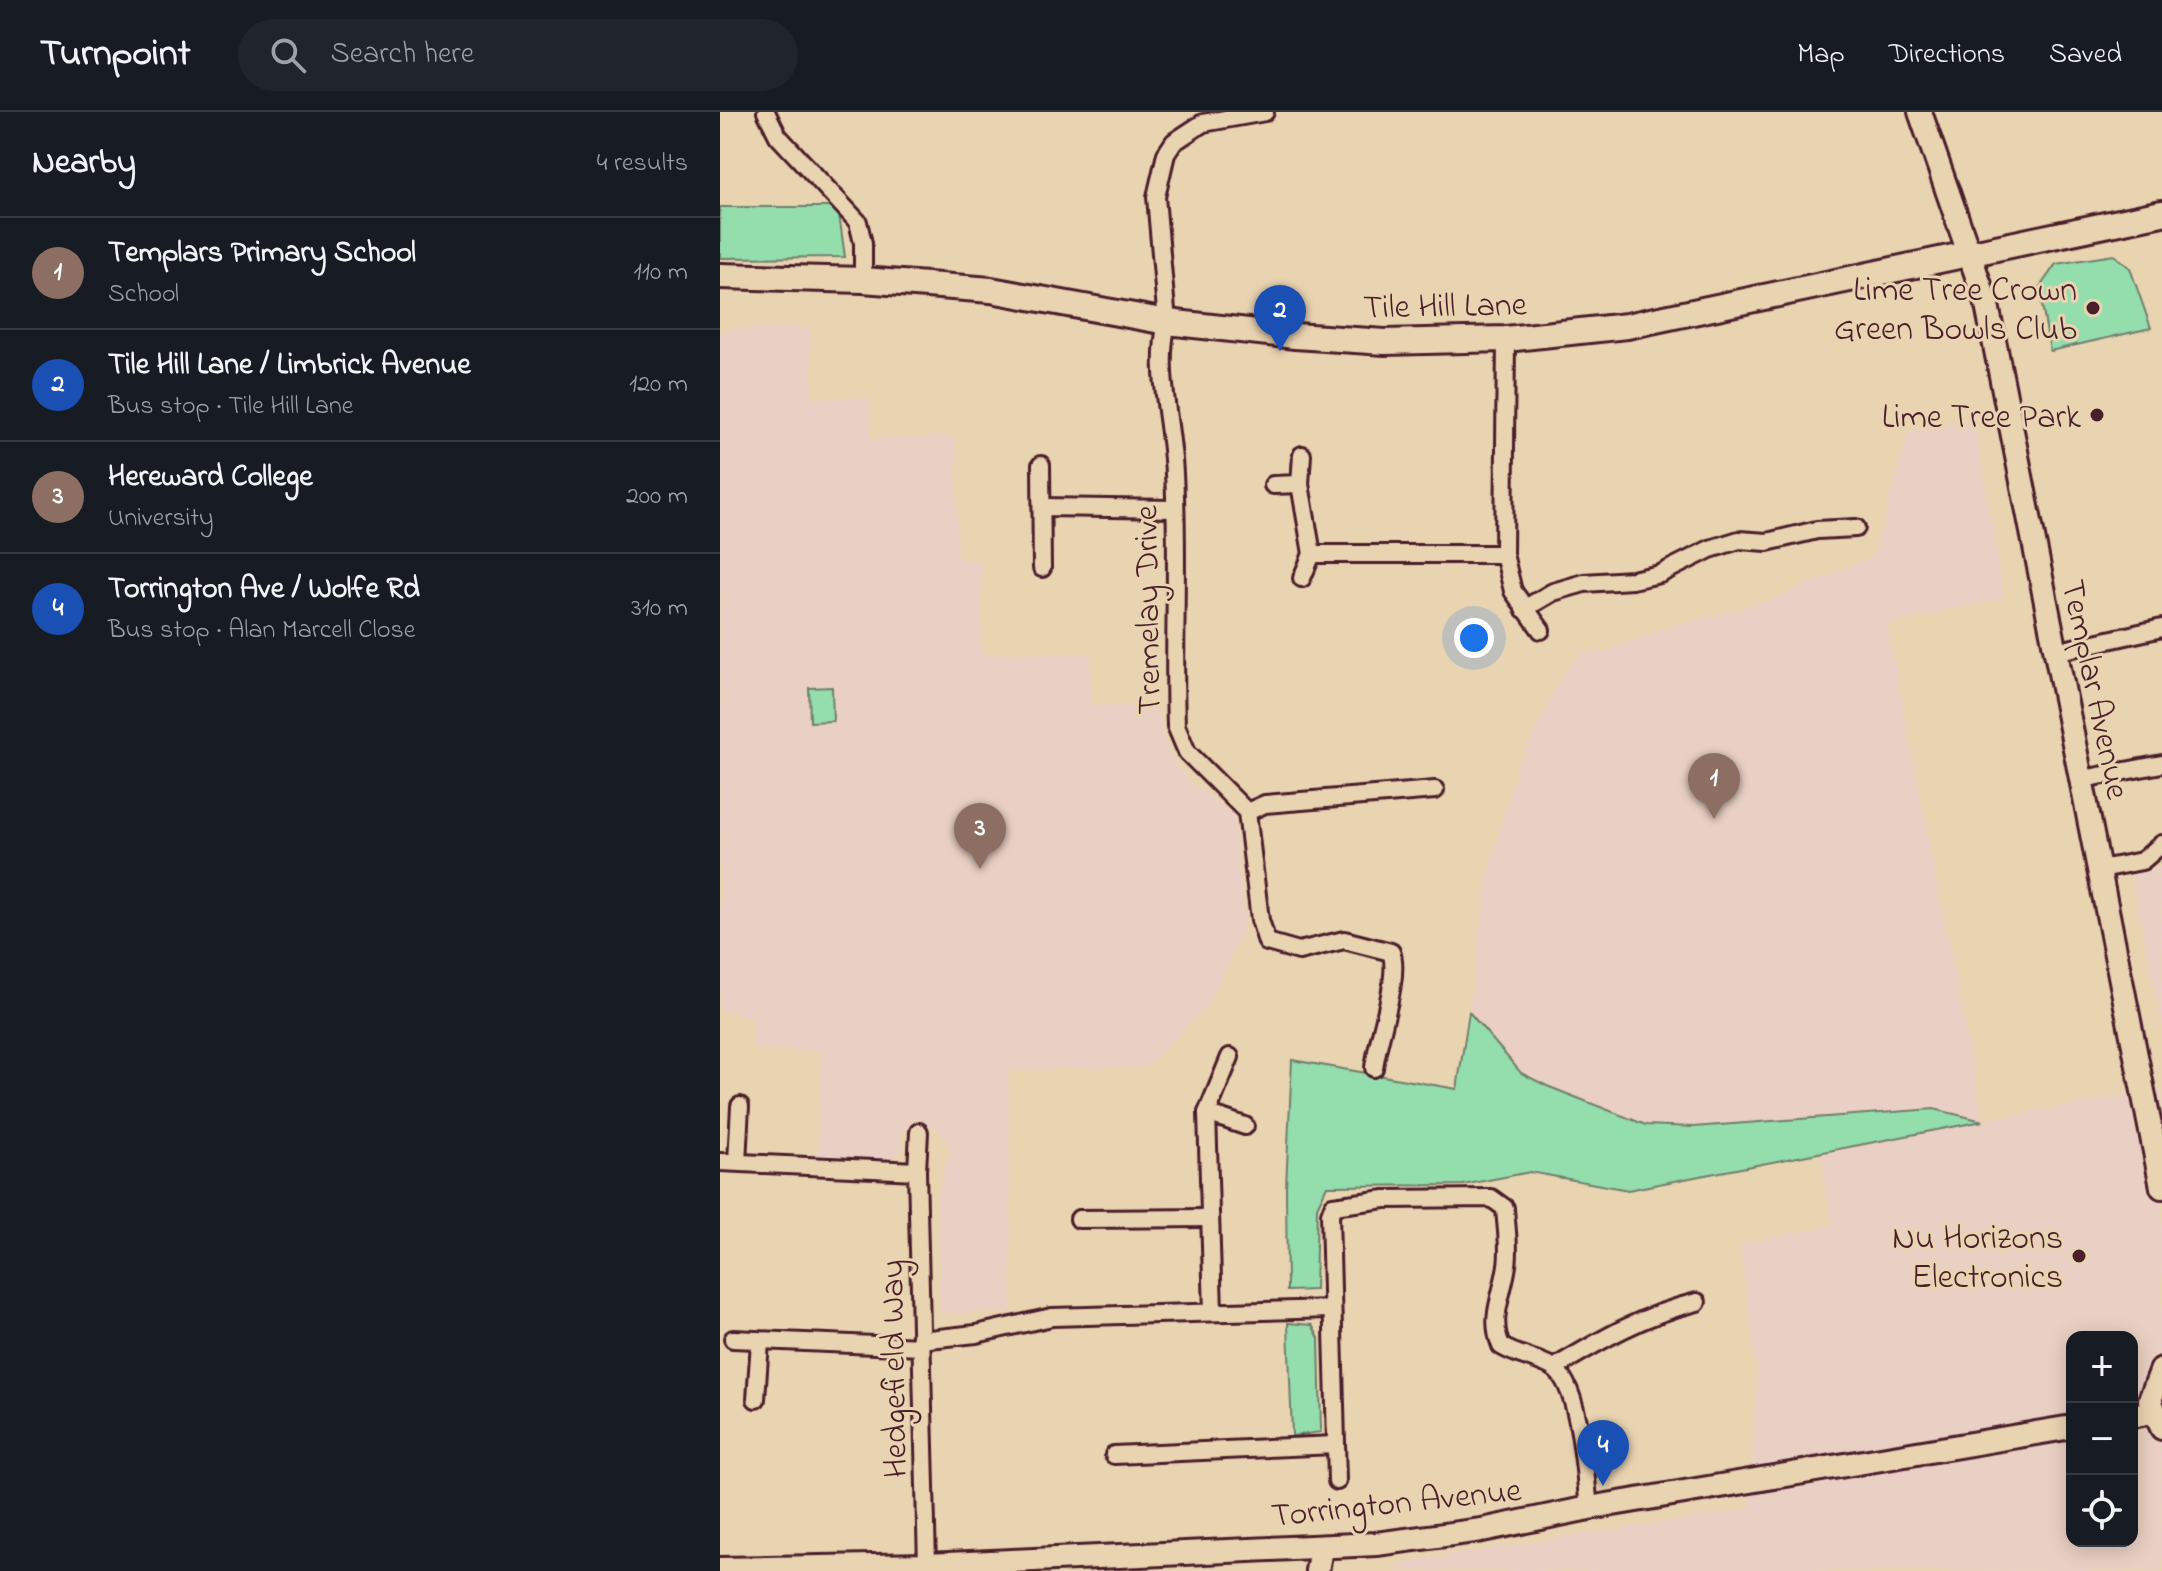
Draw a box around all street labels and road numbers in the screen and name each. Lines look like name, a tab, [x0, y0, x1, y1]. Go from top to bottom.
street label: Tile Hill Lane	[1363, 282, 1528, 334]
street label: Tremelay Drive	[1123, 504, 1177, 715]
street label: Templar Avenue	[2045, 575, 2141, 805]
street label: Hedgefield Way	[869, 1259, 923, 1479]
street label: Torrington Avenue	[1269, 1467, 1525, 1543]

